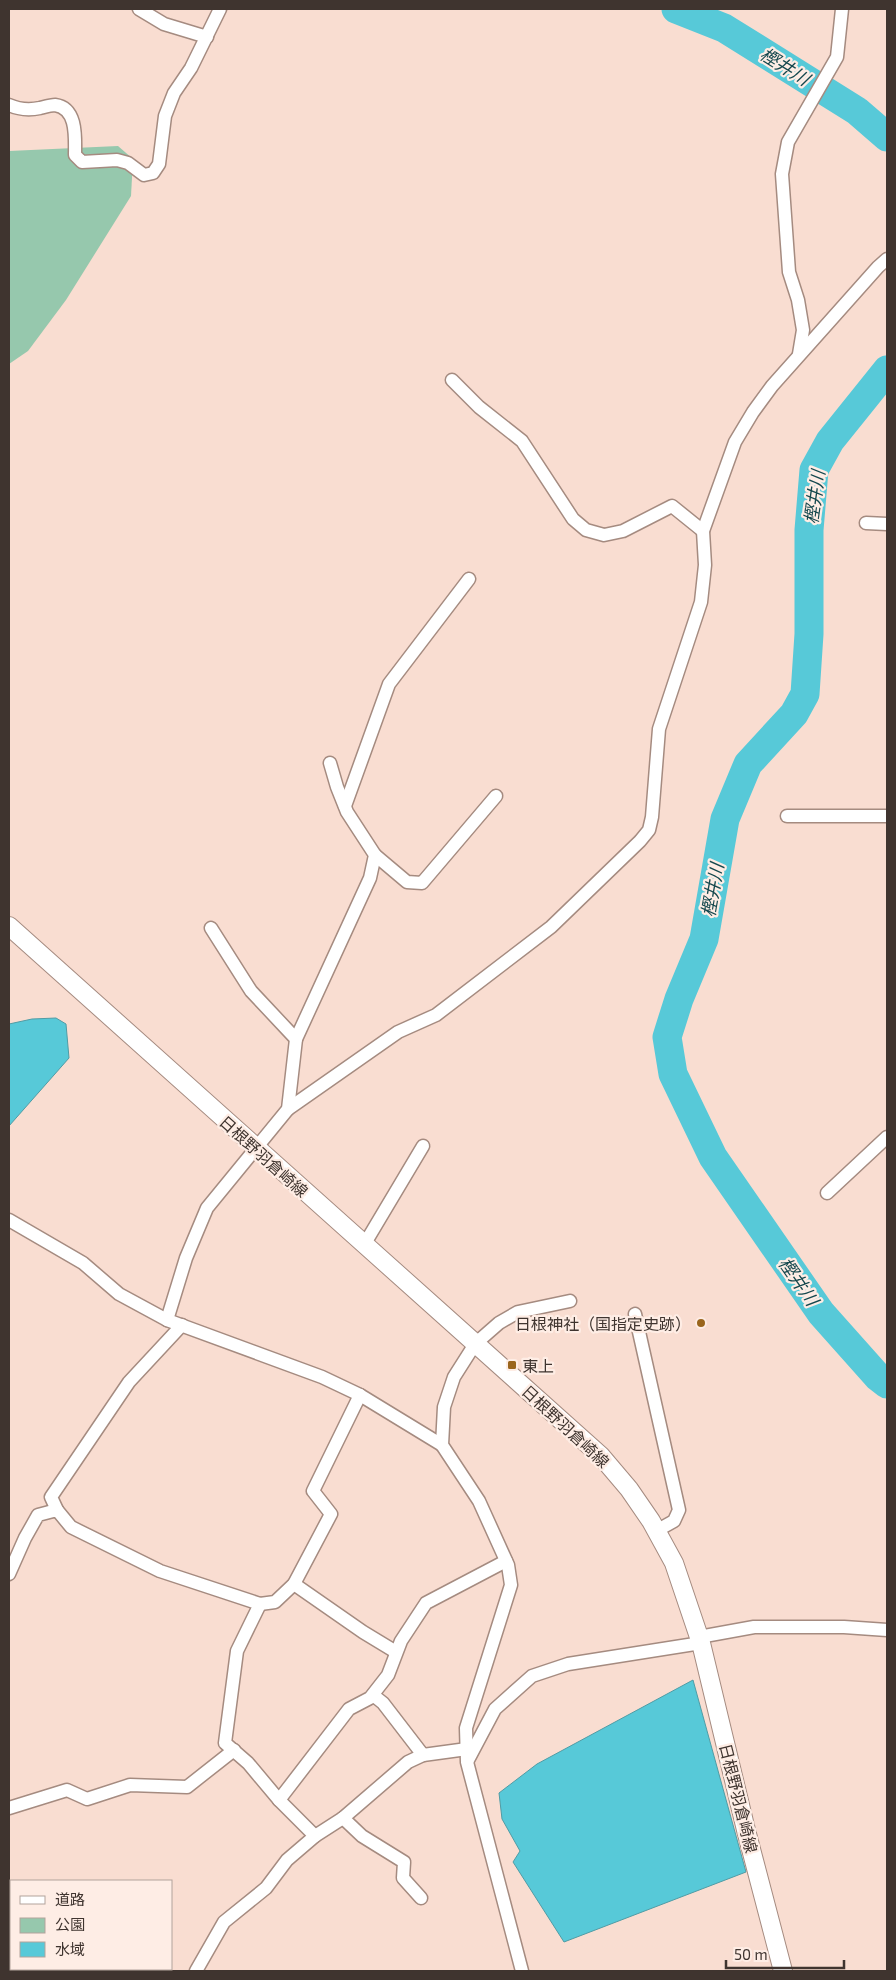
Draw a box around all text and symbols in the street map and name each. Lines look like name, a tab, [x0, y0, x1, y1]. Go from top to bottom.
water label: 樫井川	[756, 42, 815, 91]
water label: 樫井川	[799, 467, 829, 525]
water label: 樫井川	[696, 860, 728, 918]
street label: 日根野羽倉崎線	[216, 1111, 312, 1201]
water label: 樫井川	[775, 1253, 825, 1311]
place label: 日根神社（国指定史跡）	[515, 1314, 691, 1333]
marker: 日根神社（国指定史跡）	[695, 1317, 707, 1329]
place label: 東上	[522, 1356, 554, 1375]
marker: 東上	[506, 1359, 518, 1371]
street label: 日根野羽倉崎線	[519, 1381, 613, 1471]
street label: 日根野羽倉崎線	[716, 1741, 762, 1855]
legend	[10, 1880, 172, 1970]
text: 道路	[55, 1890, 85, 1908]
text: 公園	[55, 1915, 85, 1933]
scale bar	[726, 1938, 844, 1970]
text: 水域	[55, 1940, 85, 1958]
text: 50 m	[734, 1945, 768, 1963]

